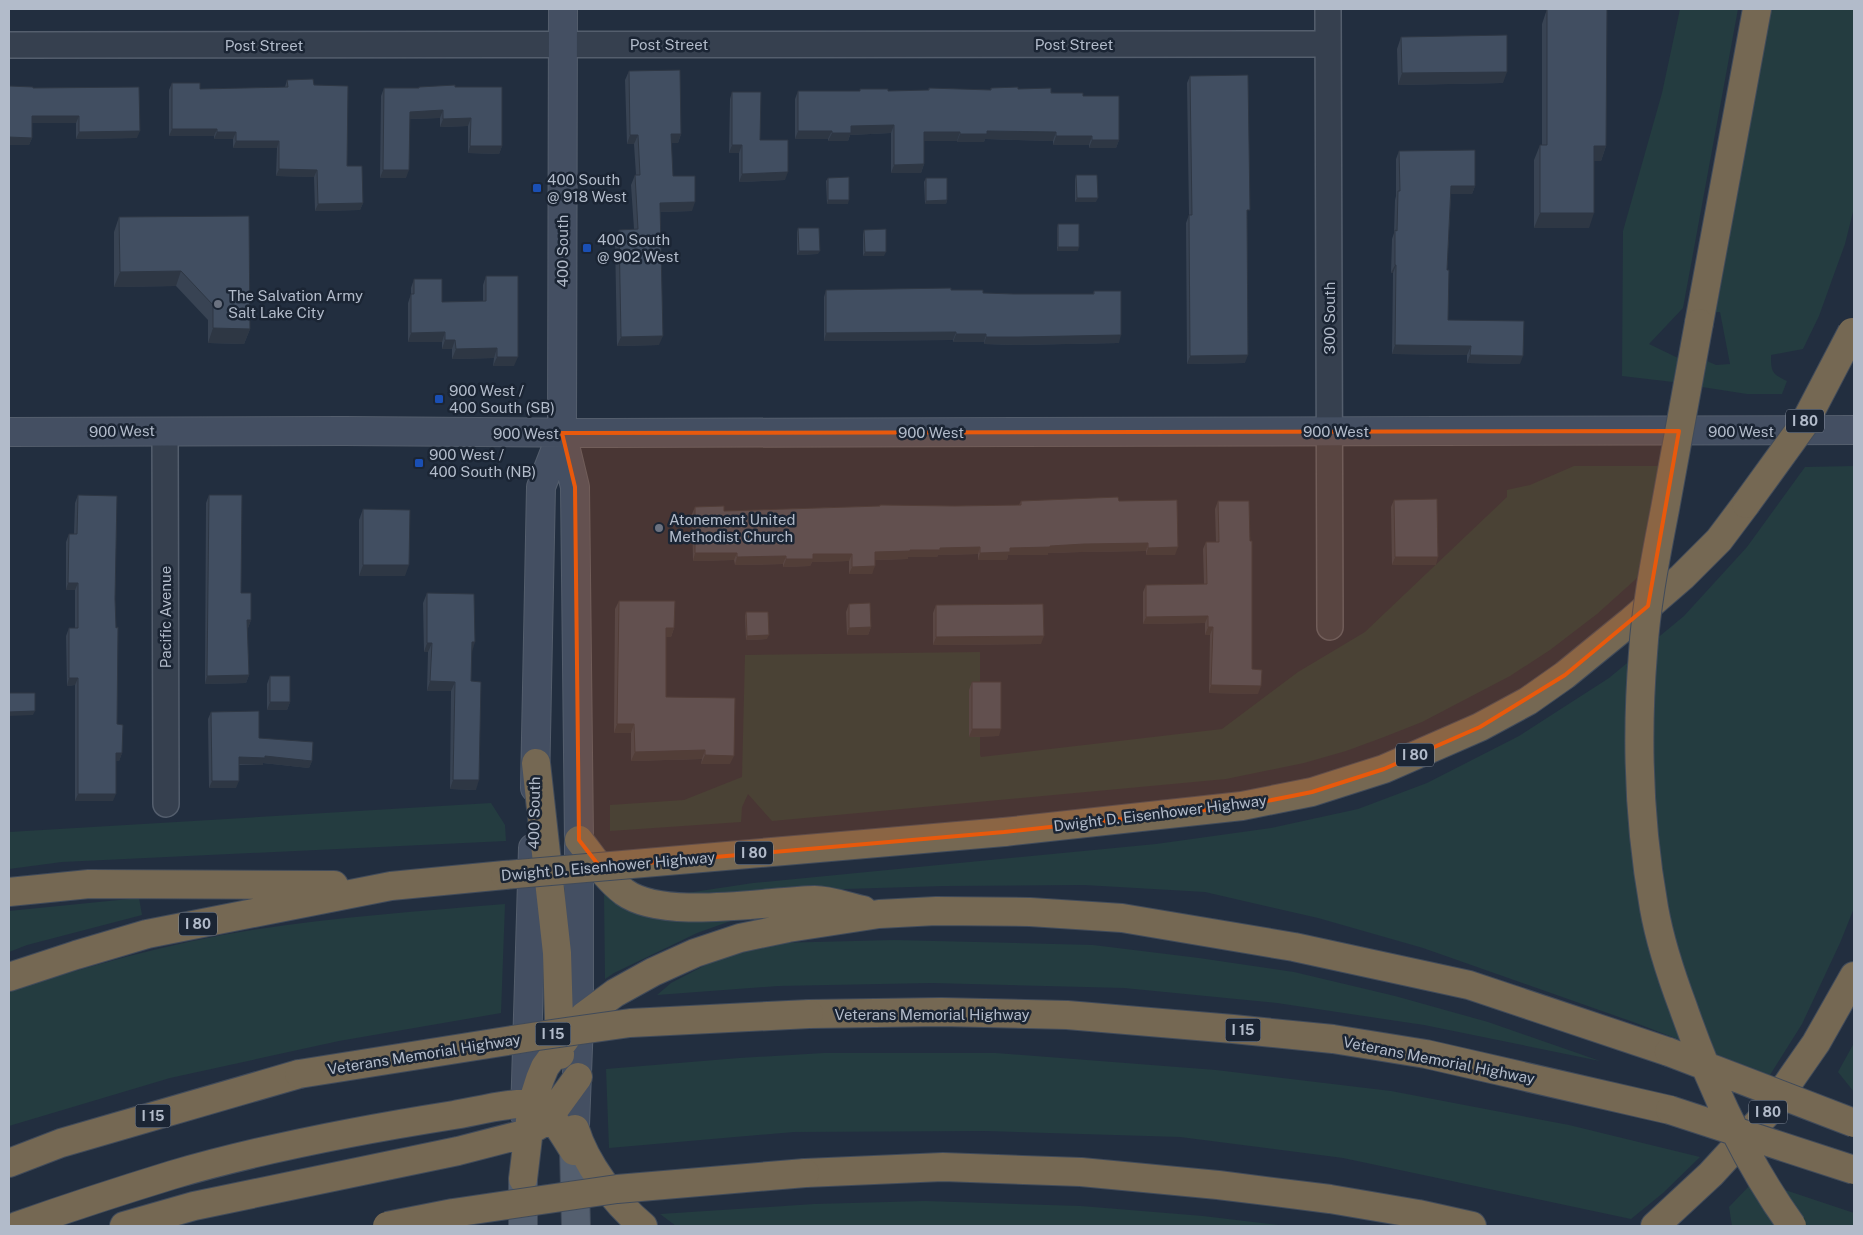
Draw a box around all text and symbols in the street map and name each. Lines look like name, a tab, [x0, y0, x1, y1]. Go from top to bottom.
street label: Post Street	[630, 36, 708, 53]
street label: Post Street	[1035, 36, 1113, 53]
street label: Post Street	[225, 37, 303, 54]
place label: 400 South @ 918 West	[547, 171, 627, 205]
marker: 400 South @ 918 West	[531, 182, 543, 194]
street label: 400 South	[554, 214, 571, 288]
place label: 400 South @ 902 West	[597, 231, 679, 265]
marker: 400 South @ 902 West	[581, 242, 593, 254]
street label: 300 South	[1321, 282, 1338, 354]
place label: The Salvation Army Salt Lake City	[228, 287, 363, 321]
marker: The Salvation Army Salt Lake City	[212, 298, 224, 310]
place label: 900 West / 400 South (SB)	[449, 382, 555, 416]
marker: 900 West / 400 South (SB)	[433, 393, 445, 405]
road number: I 80	[1786, 410, 1824, 432]
street label: 900 West	[89, 422, 155, 440]
street label: 900 West	[1303, 423, 1369, 440]
street label: 900 West	[1708, 423, 1774, 440]
street label: 900 West	[898, 424, 964, 441]
street label: 900 West	[493, 425, 559, 442]
place label: 900 West / 400 South (NB)	[429, 446, 536, 480]
marker: 900 West / 400 South (NB)	[413, 457, 425, 469]
place label: Atonement United Methodist Church	[669, 511, 795, 545]
marker: Atonement United Methodist Church	[653, 522, 665, 534]
street label: Pacific Avenue	[157, 566, 174, 668]
road number: I 80	[1396, 744, 1434, 766]
street label: 400 South	[525, 776, 543, 850]
street label: Dwight D. Eisenhower Highway	[1052, 791, 1268, 835]
road number: I 80	[735, 841, 773, 864]
street label: Dwight D. Eisenhower Highway	[500, 848, 716, 884]
road number: I 80	[179, 912, 217, 936]
street label: Veterans Memorial Highway	[834, 1006, 1030, 1023]
road number: I 15	[1226, 1018, 1260, 1042]
road number: I 15	[536, 1022, 570, 1046]
street label: Veterans Memorial Highway	[326, 1030, 522, 1078]
street label: Veterans Memorial Highway	[1342, 1033, 1536, 1087]
road number: I 80	[1749, 1100, 1787, 1124]
road number: I 15	[136, 1104, 170, 1128]

